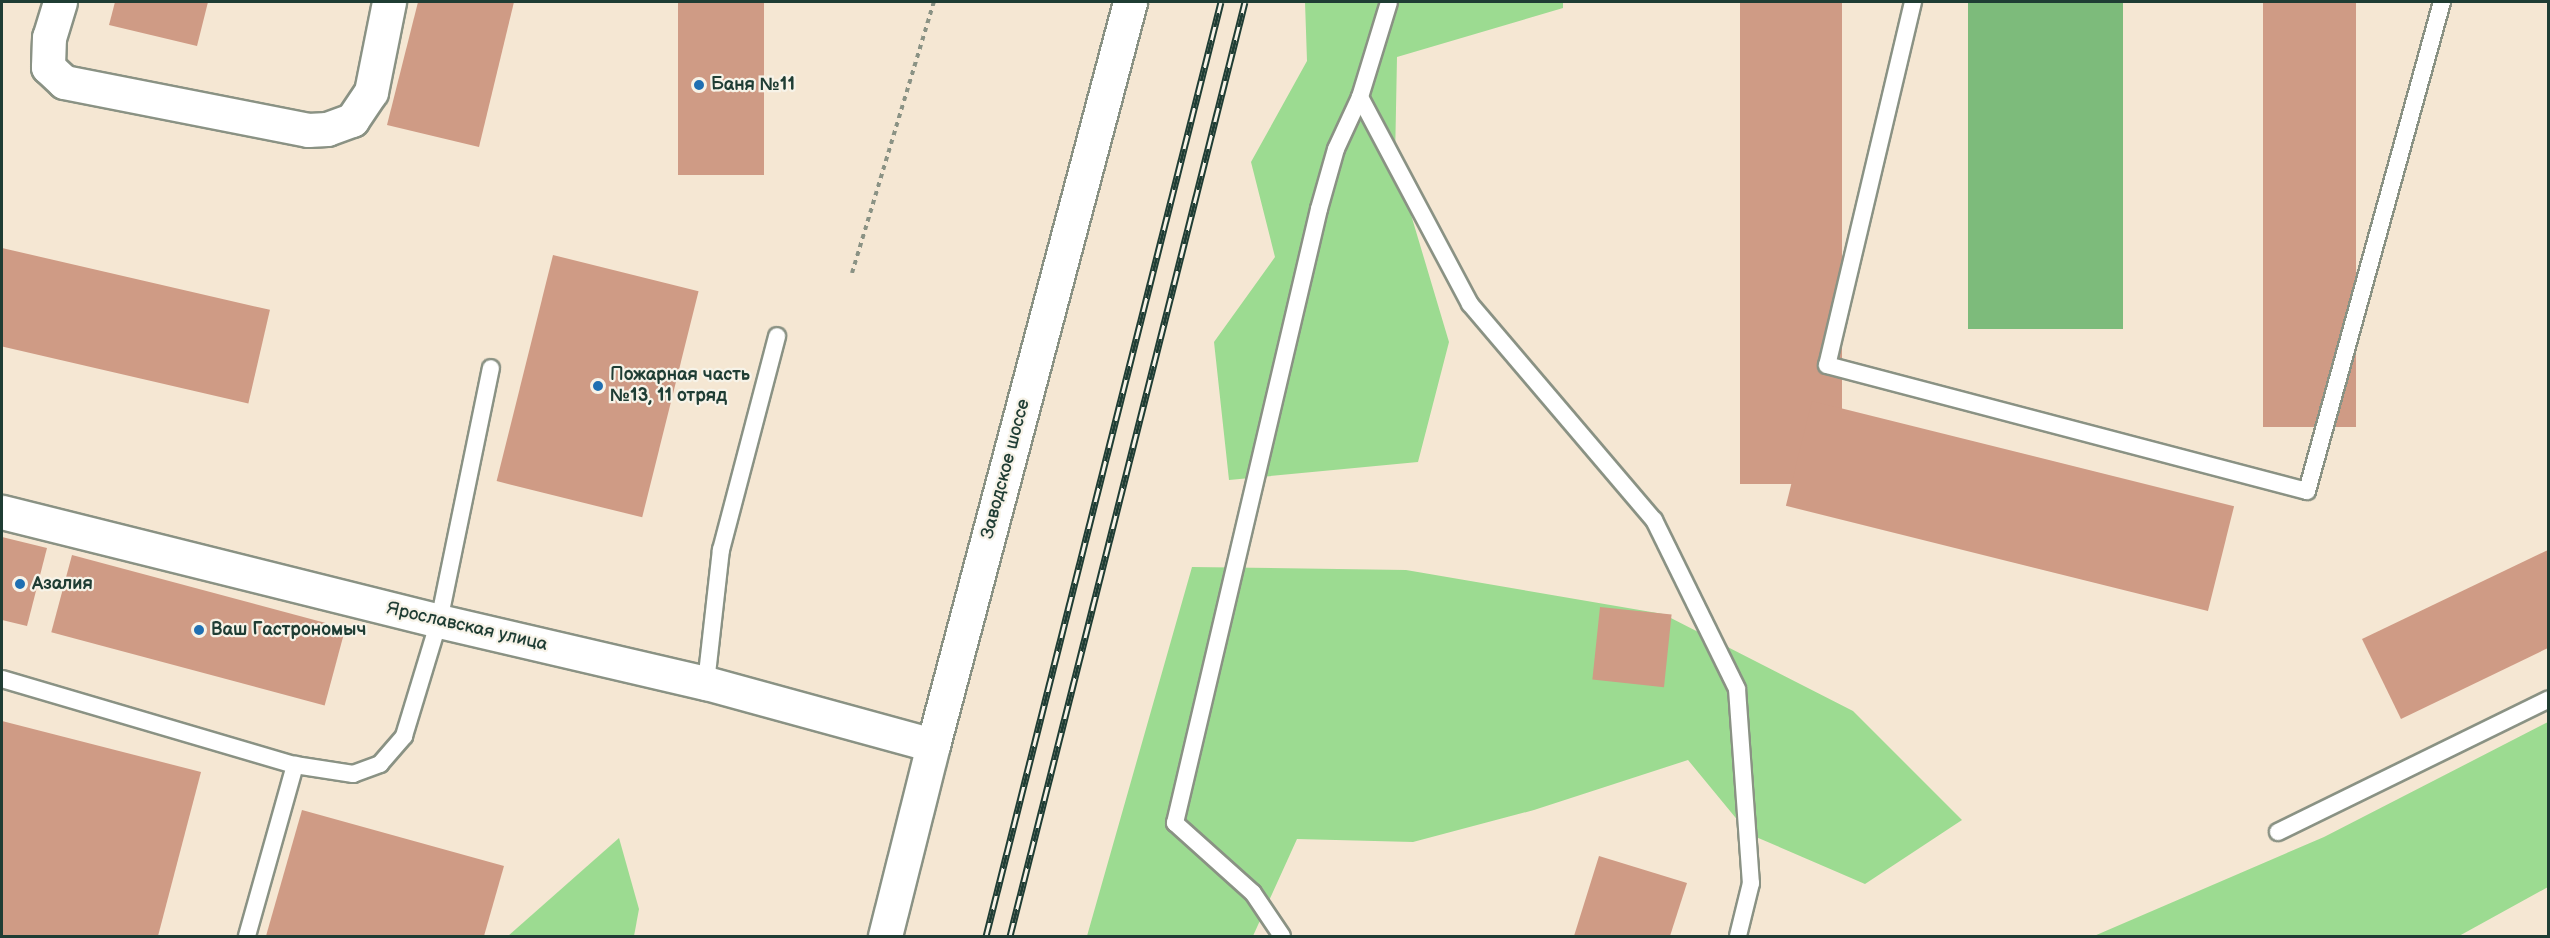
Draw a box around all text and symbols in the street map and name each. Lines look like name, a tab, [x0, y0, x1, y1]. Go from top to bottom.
place label: Баня №11	[711, 74, 795, 96]
marker: Баня №11	[692, 78, 706, 92]
place label: Пожарная часть №13, 11 отряд	[610, 365, 750, 407]
marker: Пожарная часть №13, 11 отряд	[591, 379, 605, 393]
street label: Заводское шоссе	[977, 397, 1035, 541]
place label: Азалия	[32, 573, 93, 595]
marker: Азалия	[13, 577, 27, 591]
street label: Ярославская улица	[384, 598, 550, 656]
place label: Ваш Гастрономыч	[211, 619, 366, 641]
marker: Ваш Гастрономыч	[192, 623, 206, 637]

